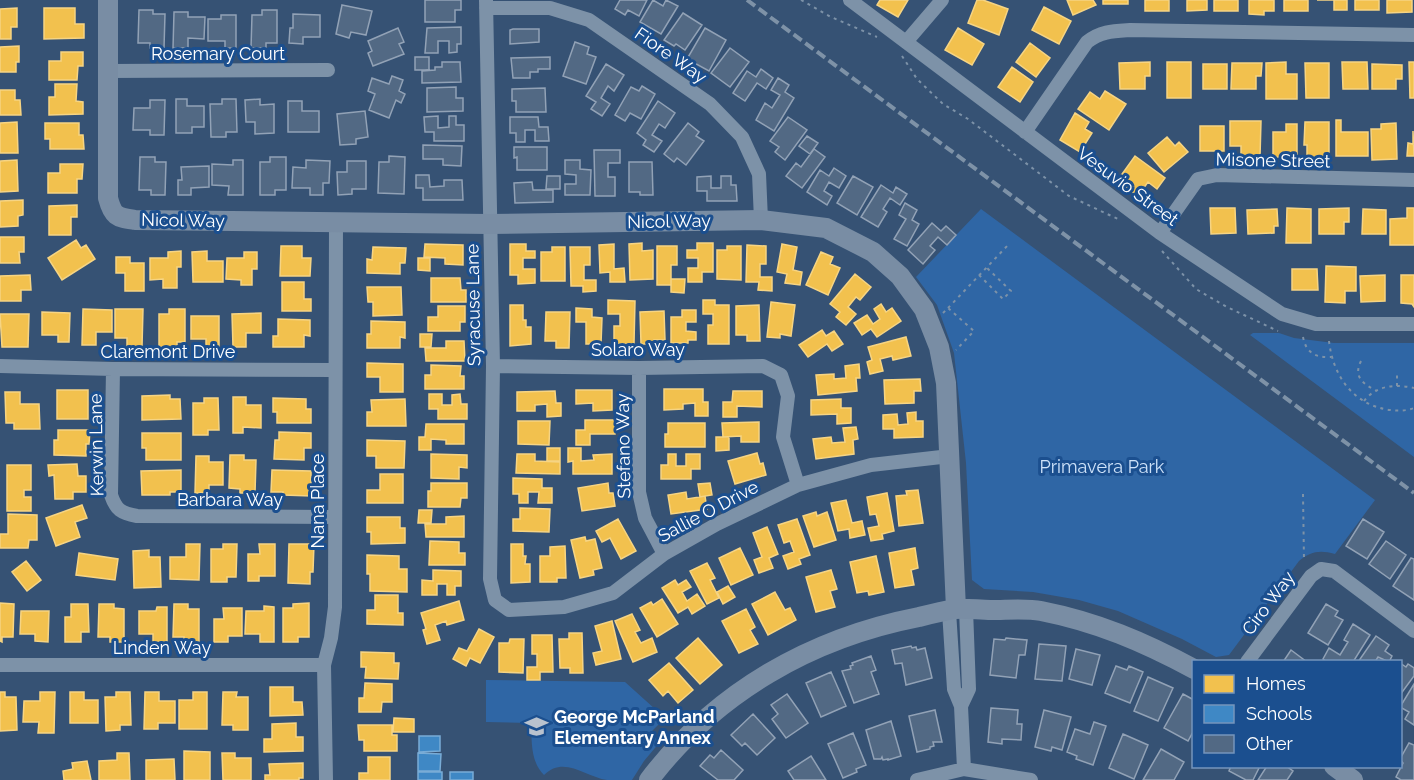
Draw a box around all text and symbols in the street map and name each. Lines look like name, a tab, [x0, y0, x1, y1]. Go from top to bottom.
street label: Fiore Way	[631, 23, 711, 88]
street label: Rosemary Court	[151, 43, 285, 64]
street label: Vesuvio Street	[1073, 142, 1183, 230]
street label: Misone Street	[1215, 149, 1331, 171]
street label: Nicol Way	[141, 209, 225, 231]
street label: Nicol Way	[627, 210, 711, 232]
street label: Syracuse Lane	[461, 243, 485, 366]
street label: Solaro Way	[591, 339, 685, 360]
street label: Claremont Drive	[101, 341, 236, 362]
street label: Kerwin Lane	[85, 393, 107, 497]
street label: Stefano Way	[612, 393, 634, 499]
street label: Nana Place	[307, 453, 328, 548]
park label: Primavera Park	[1040, 456, 1165, 477]
street label: Sallie O Drive	[654, 476, 762, 546]
street label: Barbara Way	[177, 489, 283, 510]
street label: Ciro Way	[1237, 567, 1299, 639]
street label: Linden Way	[113, 637, 211, 658]
legend	[1192, 660, 1402, 768]
text: Homes	[1246, 673, 1306, 694]
text: Schools	[1246, 703, 1313, 724]
place label: George McParland Elementary Annex	[554, 706, 715, 748]
school or university icon: George McParland Elementary Annex	[523, 713, 549, 739]
text: Other	[1246, 733, 1294, 754]

